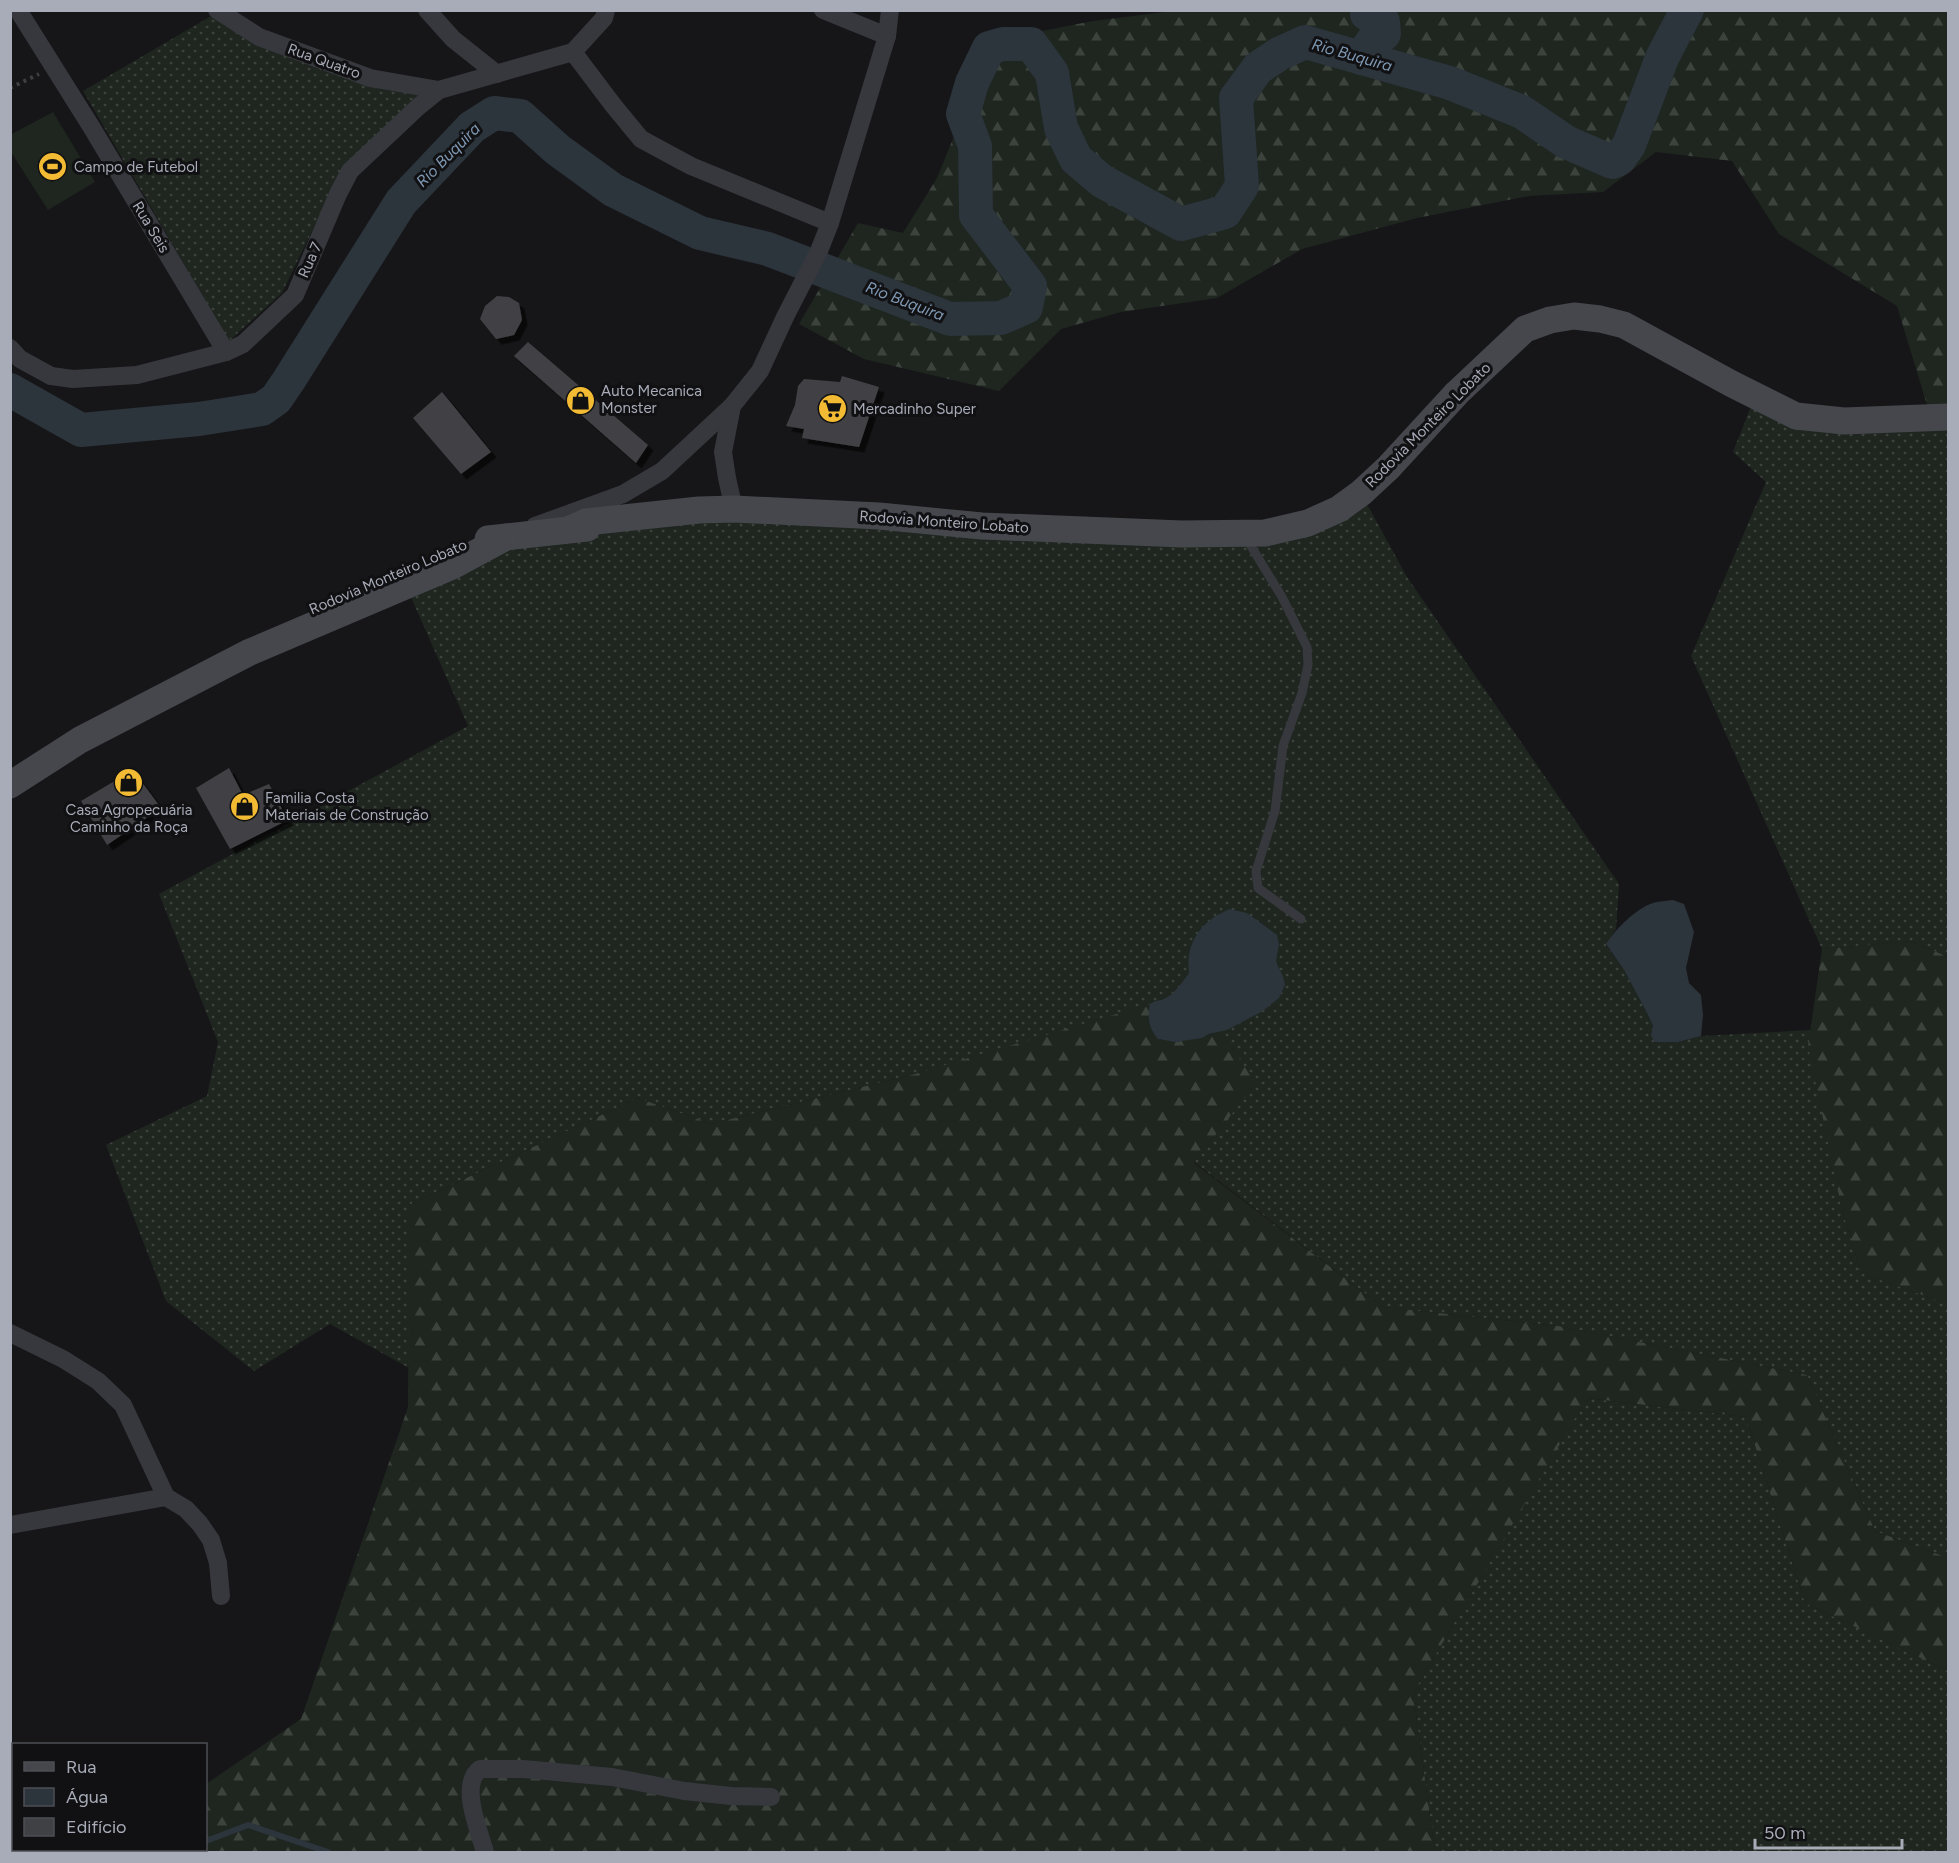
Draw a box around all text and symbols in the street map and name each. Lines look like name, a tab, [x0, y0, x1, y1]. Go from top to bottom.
water label: Rio Buquira	[1310, 34, 1394, 76]
street label: Rua Quatro	[285, 39, 363, 83]
water label: Rio Buquira	[412, 119, 484, 191]
sports icon: Campo de Futebol	[37, 151, 69, 183]
place label: Campo de Futebol	[74, 158, 198, 176]
street label: Rua Seis	[129, 198, 173, 256]
street label: Rua 7	[294, 239, 326, 281]
water label: Rio Buquira	[863, 277, 947, 325]
street label: Rodovia Monteiro Lobato	[1362, 358, 1495, 491]
place label: Auto Mecanica Monster	[601, 382, 702, 417]
shop icon: Auto Mecanica Monster	[564, 384, 596, 416]
supermarket icon: Mercadinho Super	[816, 393, 848, 425]
place label: Mercadinho Super	[853, 400, 976, 418]
street label: Rodovia Monteiro Lobato	[859, 507, 1030, 537]
street label: Rodovia Monteiro Lobato	[306, 535, 470, 618]
shop icon: Casa Agropecuária Caminho da Roça	[113, 767, 145, 799]
place label: Familia Costa Materiais de Construção	[265, 789, 429, 824]
shop icon: Familia Costa Materiais de Construção	[228, 791, 260, 823]
place label: Casa Agropecuária Caminho da Roça	[66, 801, 192, 836]
legend	[12, 1743, 207, 1851]
text: Rua	[66, 1756, 97, 1778]
text: Água	[66, 1786, 108, 1808]
scale bar	[1755, 1812, 1902, 1850]
text: Edifício	[66, 1816, 127, 1838]
text: 50 m	[1764, 1822, 1806, 1844]

